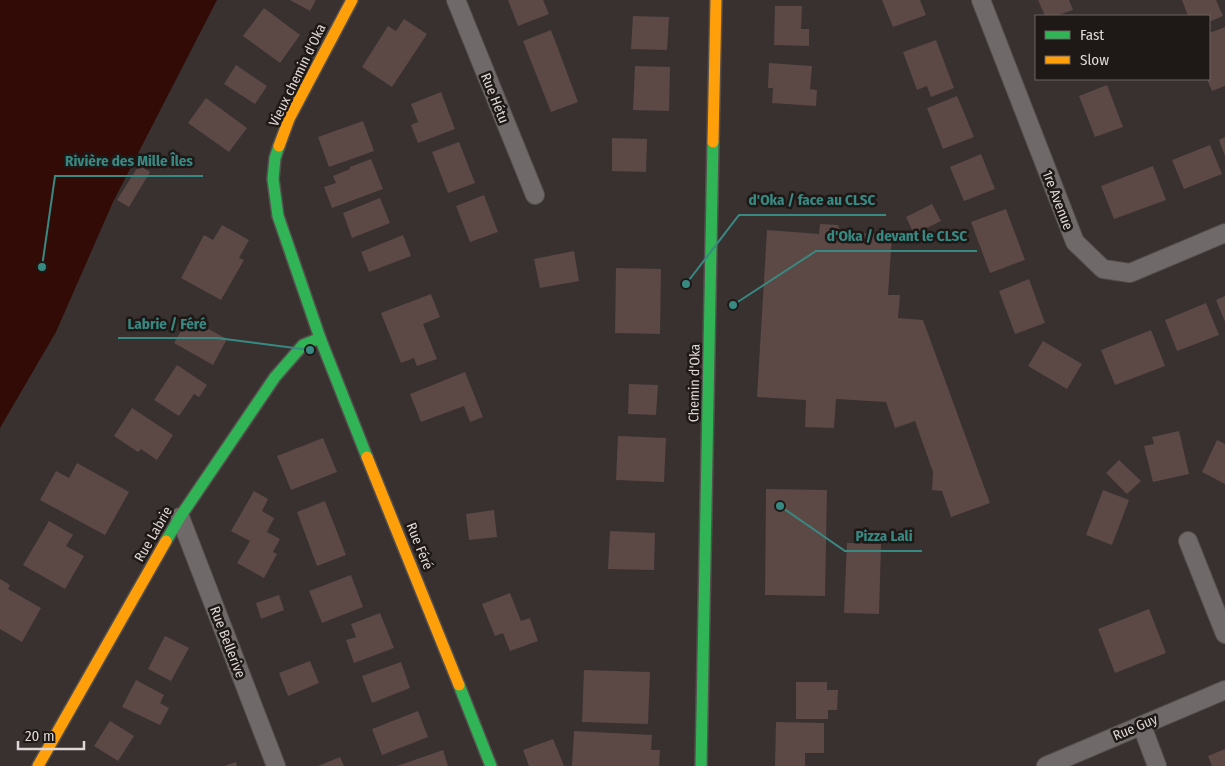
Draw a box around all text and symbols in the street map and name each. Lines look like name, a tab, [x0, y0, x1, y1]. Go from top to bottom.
legend	[1035, 15, 1210, 80]
street label: Vieux chemin d'Oka	[265, 21, 330, 129]
text: Fast	[1080, 26, 1104, 44]
text: Slow	[1080, 51, 1109, 69]
street label: Rue Hétu	[477, 71, 512, 126]
callout: Rivière des Mille Îles	[55, 146, 203, 176]
text: Rivière des Mille Îles	[65, 152, 193, 170]
street label: 1re Avenue	[1038, 168, 1077, 232]
callout: d'Oka / face au CLSC	[739, 185, 886, 215]
text: d'Oka / face au CLSC	[749, 191, 876, 209]
callout: d'Oka / devant le CLSC	[816, 221, 977, 251]
text: d'Oka / devant le CLSC	[827, 227, 967, 245]
callout: Labrie / Féré	[118, 308, 217, 338]
text: Labrie / Féré	[127, 315, 207, 333]
street label: Chemin d'Oka	[685, 343, 704, 422]
street label: Rue Labrie	[131, 504, 176, 565]
street label: Rue Féré	[402, 520, 437, 572]
callout: Pizza Lali	[845, 521, 922, 551]
text: Pizza Lali	[855, 527, 913, 545]
street label: Rue Bellerive	[206, 604, 249, 681]
street label: Rue Guy	[1110, 710, 1161, 744]
scale bar	[18, 718, 84, 750]
text: 20 m	[25, 727, 55, 745]

